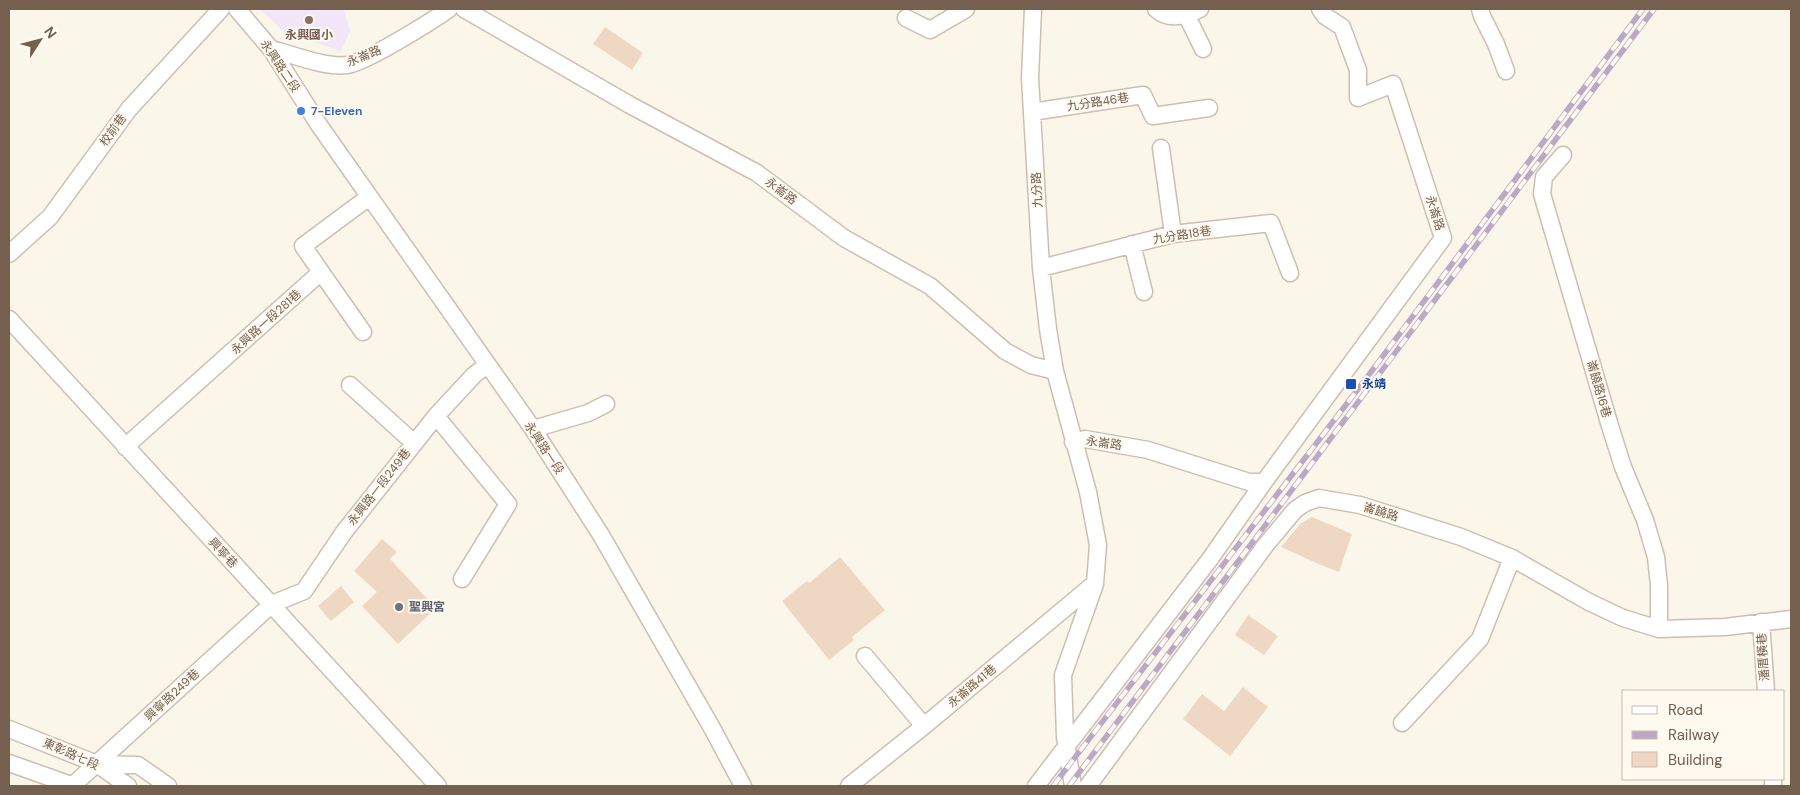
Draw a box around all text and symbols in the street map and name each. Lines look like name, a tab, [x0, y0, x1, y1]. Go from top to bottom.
marker: 永興國小	[303, 14, 315, 26]
north arrow	[15, 15, 65, 65]
text: N	[40, 23, 61, 42]
place label: 永興國小	[285, 27, 333, 43]
street label: 永興路二段	[257, 37, 303, 95]
street label: 永崙路	[344, 42, 384, 70]
street label: 九分路46巷	[1066, 89, 1130, 115]
place label: 7-Eleven	[311, 103, 363, 119]
marker: 7-Eleven	[295, 105, 307, 117]
street label: 校前巷	[96, 111, 130, 149]
street label: 九分路	[1028, 172, 1046, 208]
street label: 永崙路	[762, 174, 800, 208]
street label: 永崙路	[1422, 193, 1448, 233]
street label: 九分路18巷	[1152, 222, 1212, 248]
street label: 永興路一段281巷	[227, 286, 305, 358]
street label: 崙饒路16巷	[1583, 358, 1615, 420]
place label: 永靖	[1362, 376, 1386, 392]
marker: 永靖	[1344, 377, 1358, 391]
street label: 永興路一段	[521, 419, 567, 477]
street label: 永崙路	[1085, 433, 1123, 453]
street label: 永興路一段249巷	[344, 445, 414, 529]
street label: 崙饒路	[1361, 499, 1401, 525]
street label: 興寧巷	[205, 534, 241, 572]
place label: 聖興宮	[409, 599, 445, 615]
marker: 聖興宮	[393, 601, 405, 613]
street label: 潘厝橫巷	[1753, 632, 1773, 682]
street label: 永崙路41巷	[944, 661, 1000, 711]
street label: 興寧路249巷	[141, 665, 203, 725]
legend	[1622, 690, 1785, 780]
text: Road	[1668, 700, 1703, 720]
text: Railway	[1668, 725, 1720, 745]
street label: 東彰路七段	[40, 734, 102, 774]
text: Building	[1668, 750, 1723, 770]

